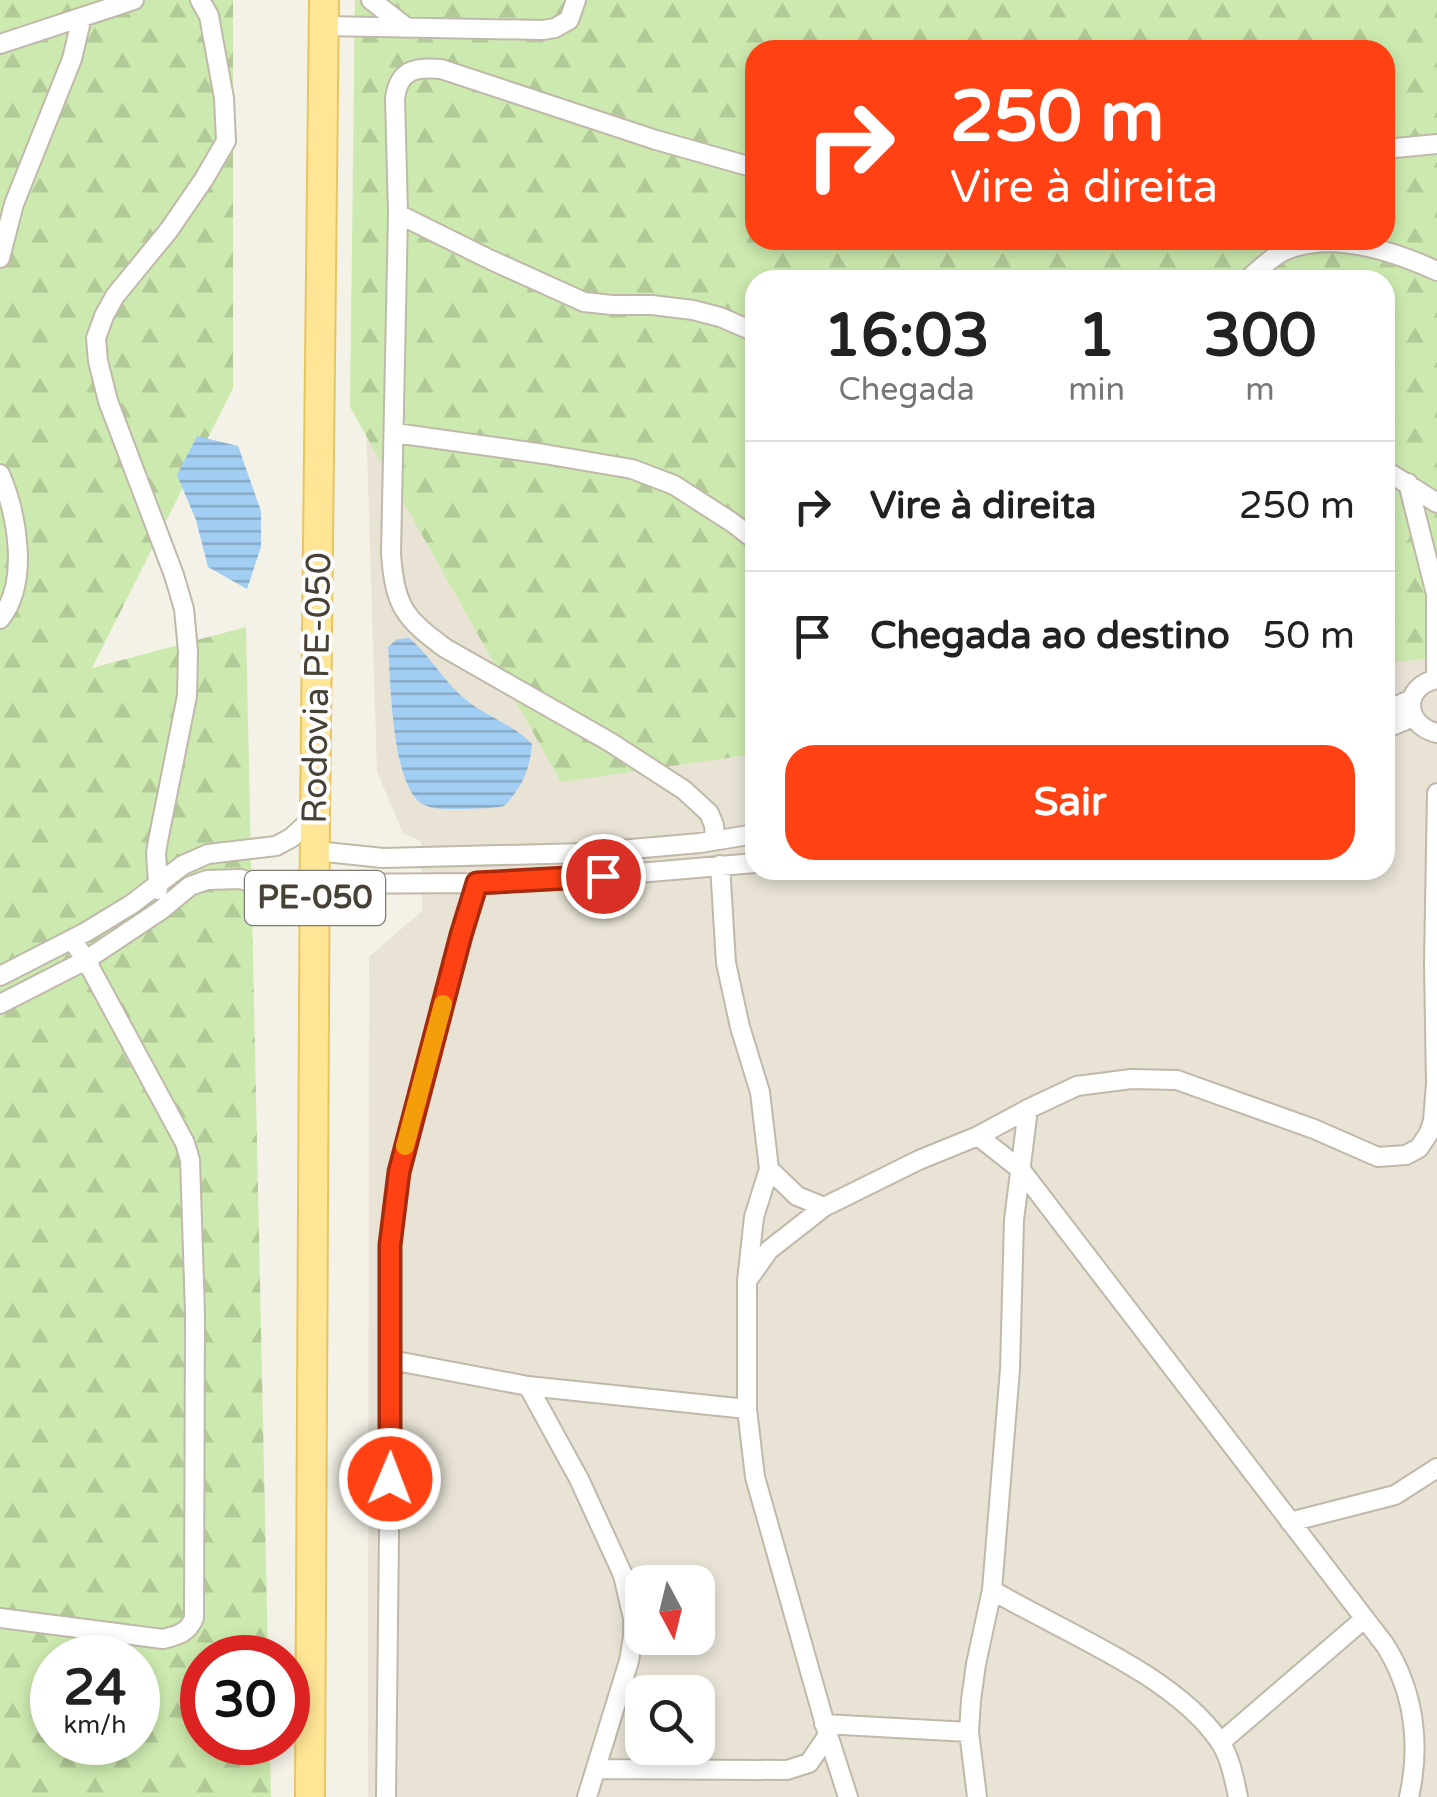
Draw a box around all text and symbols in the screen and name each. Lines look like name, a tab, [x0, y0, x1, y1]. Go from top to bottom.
text: 250 m	[950, 76, 1164, 160]
icon: right	[785, 80, 915, 210]
text: Vire à direita	[950, 161, 1218, 215]
text: 16:03	[823, 300, 990, 372]
text: 1	[1078, 300, 1115, 372]
text: 300	[1203, 300, 1317, 372]
text: Chegada	[839, 371, 975, 409]
text: min	[1068, 371, 1125, 409]
text: m	[1245, 371, 1275, 409]
icon: right	[785, 479, 840, 534]
text: Vire à direita	[870, 483, 1096, 529]
text: 250 m	[1239, 483, 1355, 529]
street label: Rodovia PE-050	[294, 552, 340, 824]
icon: arrive	[785, 609, 840, 664]
text: Chegada ao destino	[870, 613, 1230, 659]
text: 50 m	[1263, 613, 1355, 659]
button: Sair	[785, 745, 1355, 860]
pin	[561, 834, 646, 919]
icon: arrive	[576, 849, 631, 904]
road number: PE-050	[245, 871, 385, 925]
position arrow	[338, 1427, 442, 1531]
north arrow	[625, 1565, 715, 1655]
map controls	[625, 1565, 715, 1765]
speed limit sign: 30	[180, 1635, 310, 1765]
text: 24	[64, 1658, 126, 1718]
button: search	[625, 1675, 715, 1765]
text: km/h	[64, 1710, 126, 1740]

